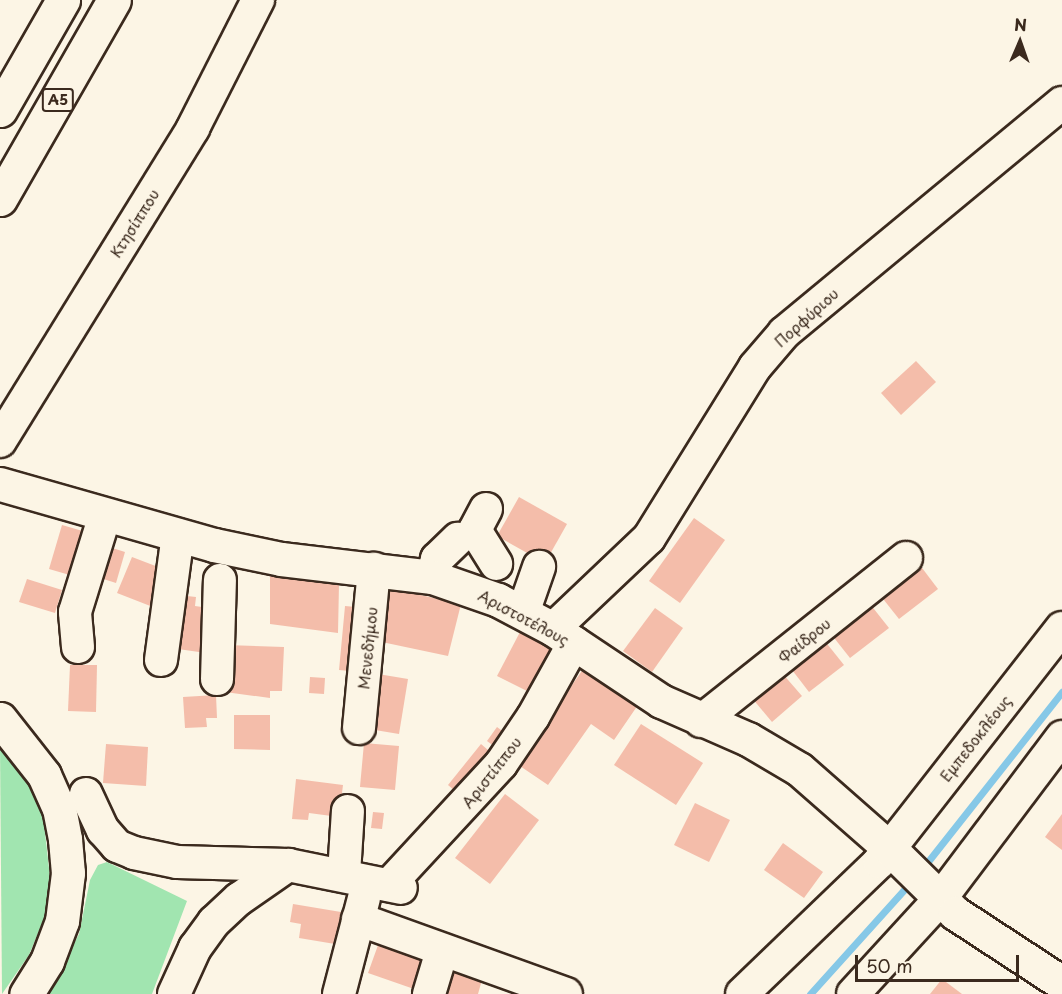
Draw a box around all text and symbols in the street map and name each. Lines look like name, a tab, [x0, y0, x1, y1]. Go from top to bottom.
north arrow	[990, 12, 1050, 72]
text: N	[1014, 12, 1027, 36]
road number: Α5	[42, 89, 74, 111]
street label: Κτησίππου	[106, 185, 162, 261]
street label: Πορφύριου	[771, 284, 841, 350]
street label: Αριστοτέλους	[476, 586, 572, 648]
street label: Μενεδήμου	[354, 606, 380, 690]
street label: Φαίδρου	[774, 614, 834, 666]
street label: Εμπεδοκλέους	[936, 691, 1014, 785]
street label: Αριστίππου	[458, 733, 524, 811]
scale bar	[858, 943, 1022, 981]
text: 50 m	[866, 952, 913, 979]

